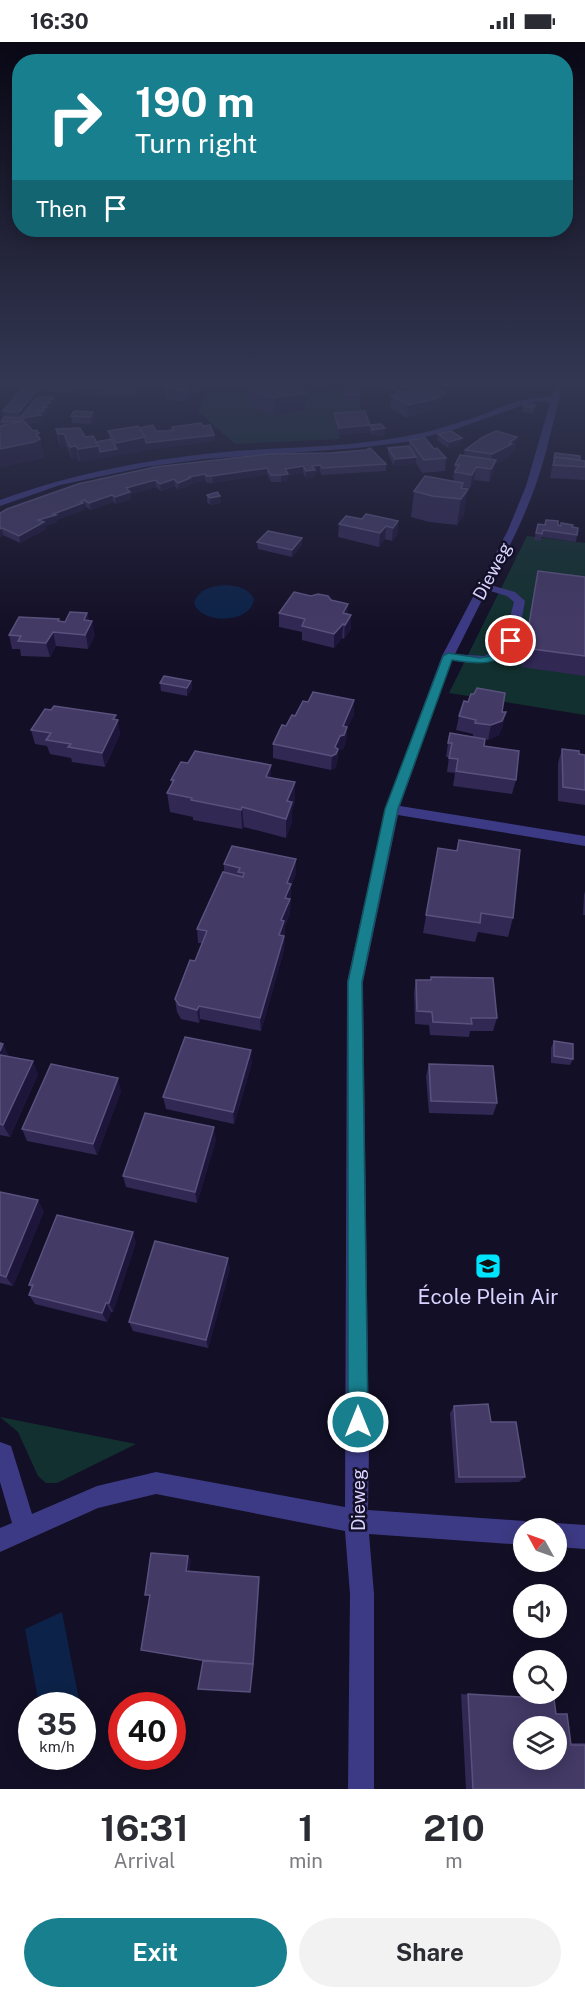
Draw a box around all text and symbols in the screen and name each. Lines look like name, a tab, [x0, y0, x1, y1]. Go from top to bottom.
text: 16:30	[30, 8, 89, 34]
text: 190 m	[135, 77, 255, 126]
icon: right	[36, 78, 114, 156]
text: Turn right	[135, 127, 258, 159]
icon: arrive	[99, 192, 132, 225]
text: Then	[36, 196, 87, 222]
street label: Dieweg	[468, 539, 516, 603]
pin	[485, 615, 536, 666]
icon: arrive	[494, 624, 527, 657]
school or university icon: École Plein Air	[473, 1251, 503, 1281]
place label: École Plein Air	[418, 1284, 558, 1309]
position arrow	[326, 1390, 390, 1454]
street label: Dieweg	[348, 1469, 369, 1531]
north arrow	[513, 1518, 567, 1572]
map controls	[513, 1518, 567, 1770]
button: sound	[513, 1584, 567, 1638]
button: search	[513, 1650, 567, 1704]
speed limit sign: 40	[108, 1692, 186, 1770]
text: 35	[37, 1706, 77, 1742]
button: layers	[513, 1716, 567, 1770]
text: km/h	[39, 1738, 75, 1755]
text: 16:31	[100, 1807, 189, 1849]
text: 1	[298, 1807, 314, 1849]
text: 210	[423, 1807, 485, 1849]
text: Arrival	[114, 1849, 175, 1873]
text: min	[289, 1849, 323, 1873]
text: m	[445, 1849, 463, 1873]
button: Exit	[24, 1918, 287, 1987]
button: Share	[299, 1918, 561, 1987]

